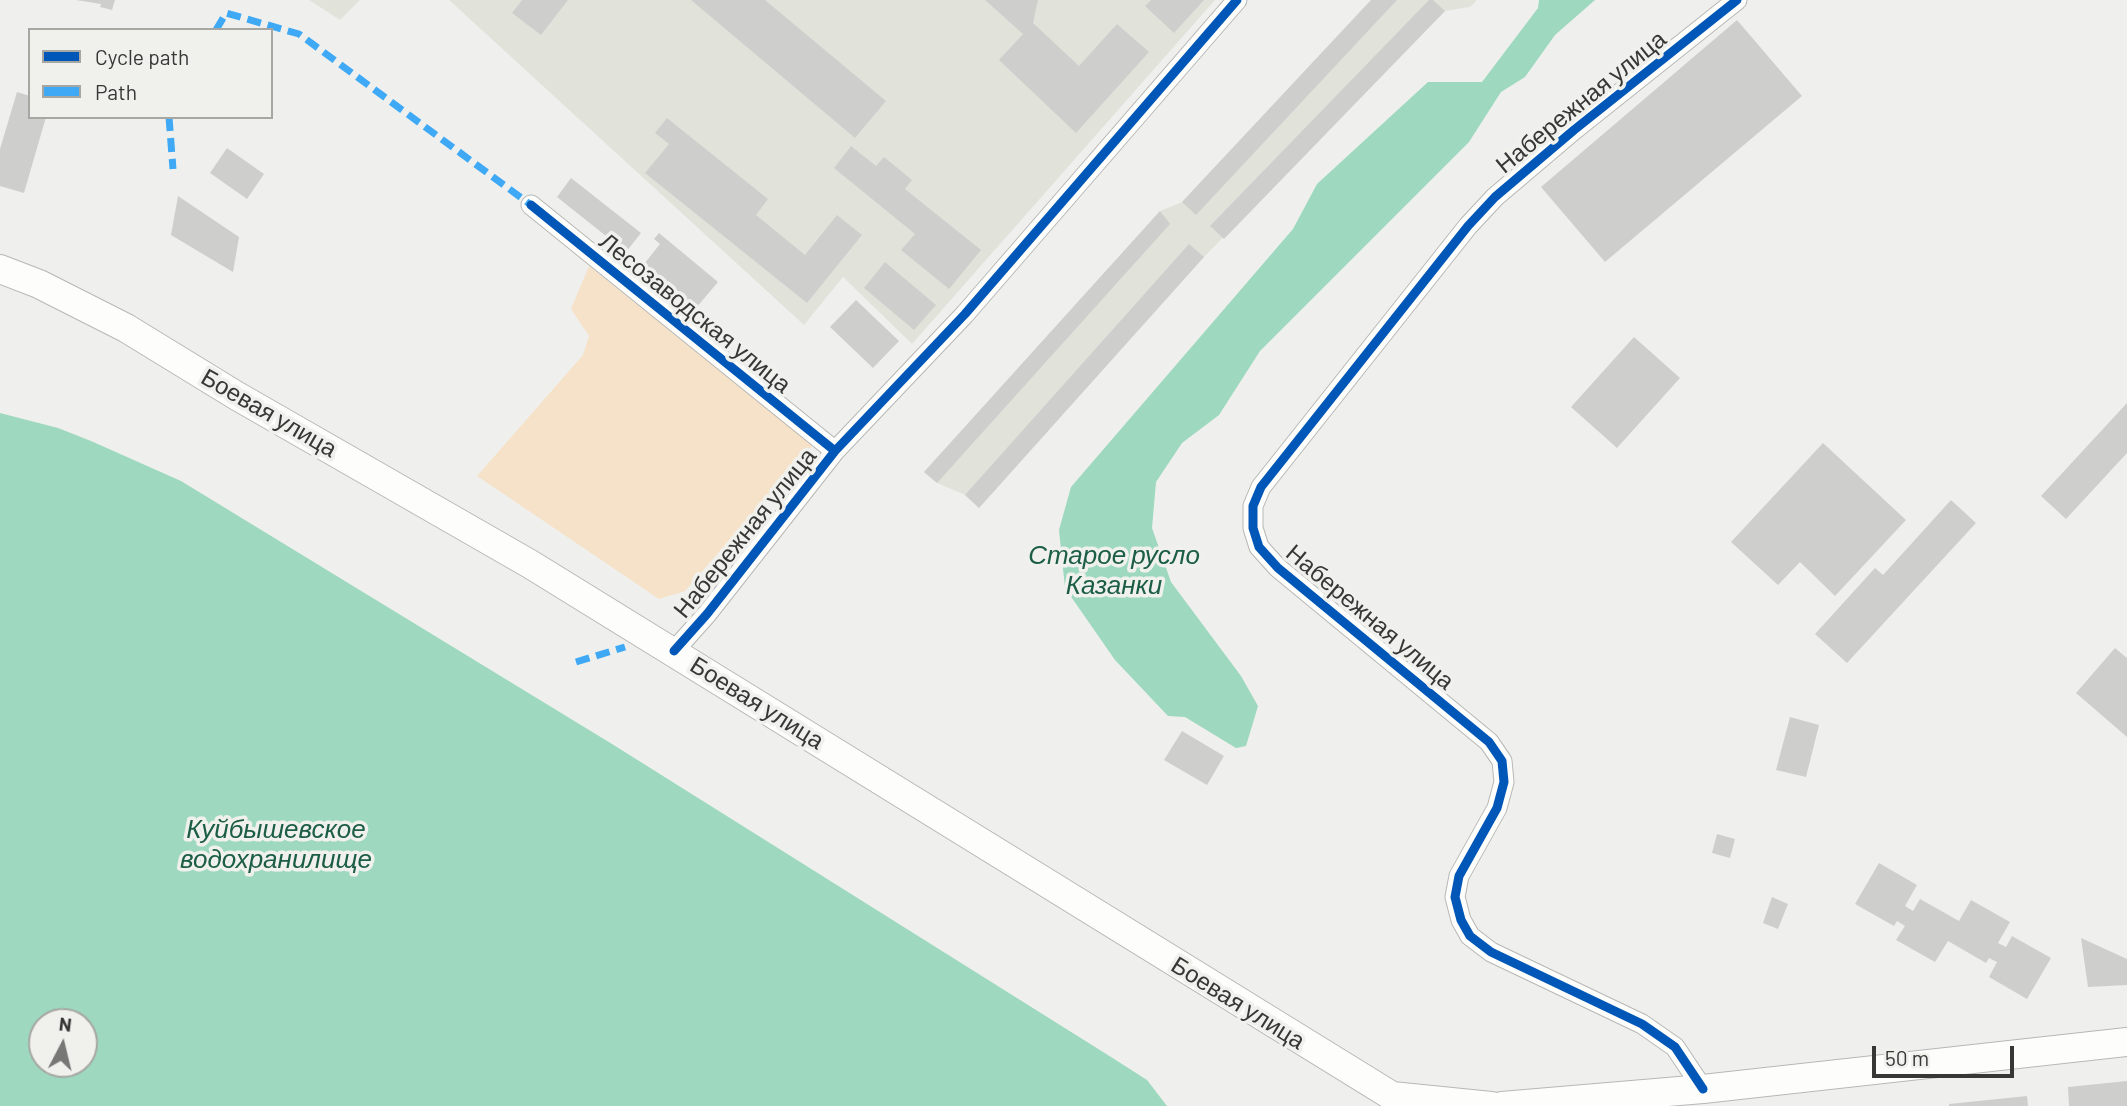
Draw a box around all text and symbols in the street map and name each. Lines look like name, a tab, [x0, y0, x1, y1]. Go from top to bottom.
street label: Набережная улица	[1490, 25, 1672, 179]
legend	[28, 28, 273, 119]
text: Cycle path	[95, 44, 189, 69]
text: Path	[95, 79, 137, 104]
street label: Лесозаводская улица	[593, 227, 797, 399]
street label: Боевая улица	[196, 363, 342, 463]
street label: Набережная улица	[668, 442, 822, 624]
street label: Набережная улица	[1280, 538, 1460, 696]
water label: Старое русло Казанки	[1028, 539, 1200, 600]
street label: Боевая улица	[685, 651, 829, 755]
water label: Куйбышевское водохранилище	[180, 813, 372, 874]
street label: Боевая улица	[1166, 951, 1310, 1055]
north arrow	[28, 1008, 98, 1078]
text: N	[58, 1011, 73, 1036]
scale bar	[1875, 1032, 2017, 1076]
text: 50 m	[1885, 1045, 1929, 1070]

